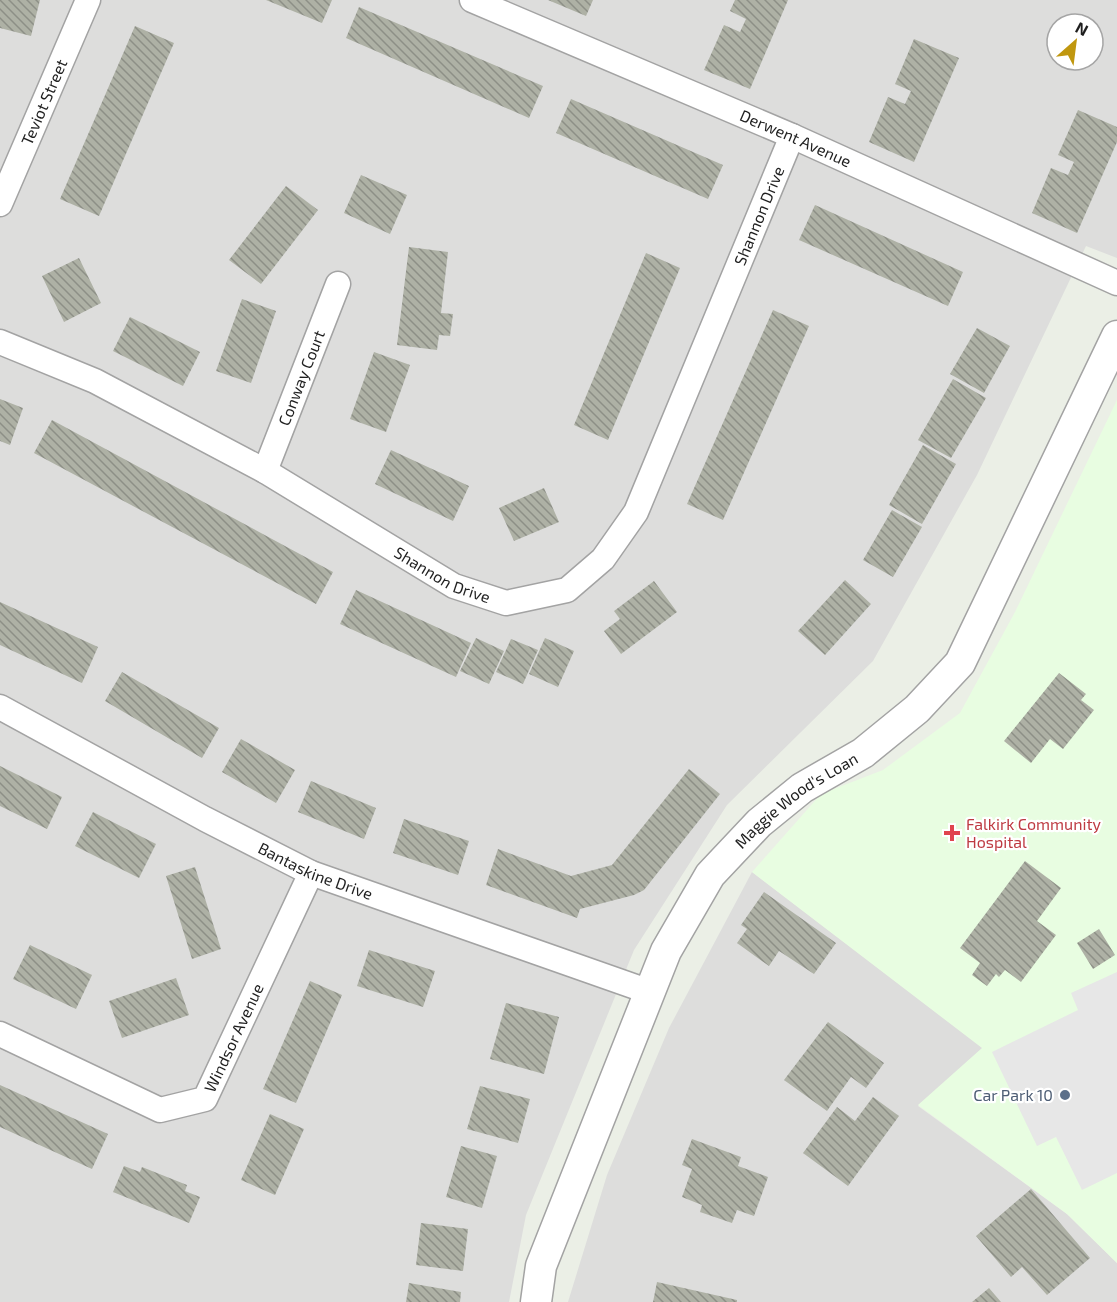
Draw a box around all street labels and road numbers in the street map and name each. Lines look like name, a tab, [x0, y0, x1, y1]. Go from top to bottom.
street label: Teviot Street	[17, 56, 70, 148]
street label: Derwent Avenue	[737, 105, 855, 171]
street label: Shannon Drive	[729, 163, 787, 268]
street label: Conway Court	[274, 327, 328, 428]
street label: Shannon Drive	[391, 542, 493, 606]
street label: Maggie Wood's Loan	[730, 748, 861, 852]
street label: Bantaskine Drive	[255, 838, 375, 903]
street label: Windsor Avenue	[200, 980, 267, 1095]

